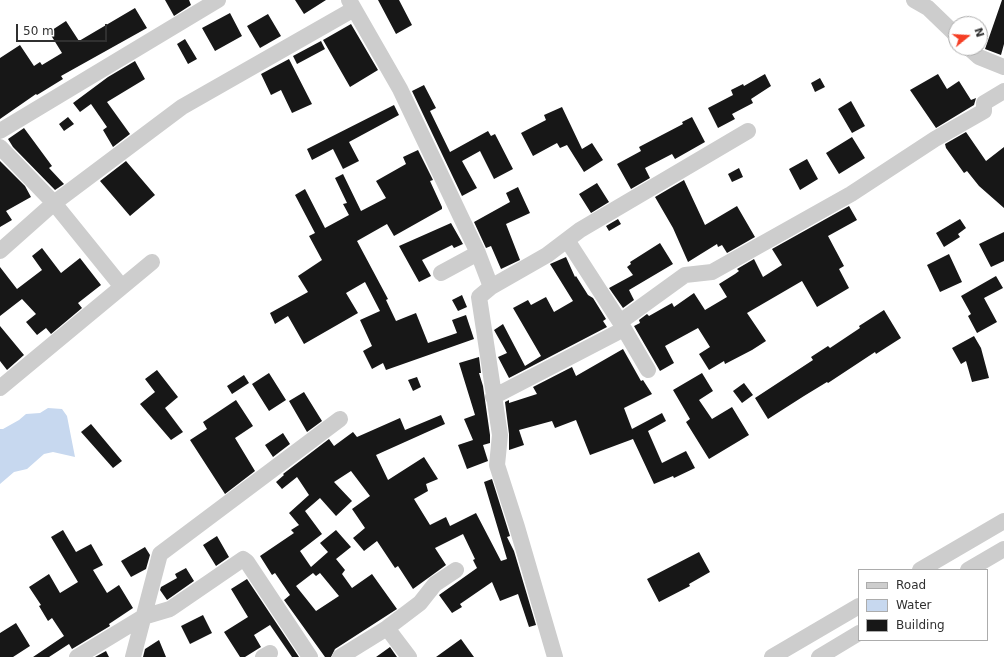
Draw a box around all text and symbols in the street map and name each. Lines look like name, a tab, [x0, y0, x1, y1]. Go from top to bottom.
scale bar	[18, 16, 109, 42]
north arrow	[948, 16, 988, 56]
text: 50 m	[23, 24, 54, 38]
text: N	[971, 26, 987, 39]
legend	[858, 569, 988, 641]
text: Road	[896, 578, 926, 592]
text: Water	[896, 598, 931, 612]
text: Building	[896, 618, 945, 632]

